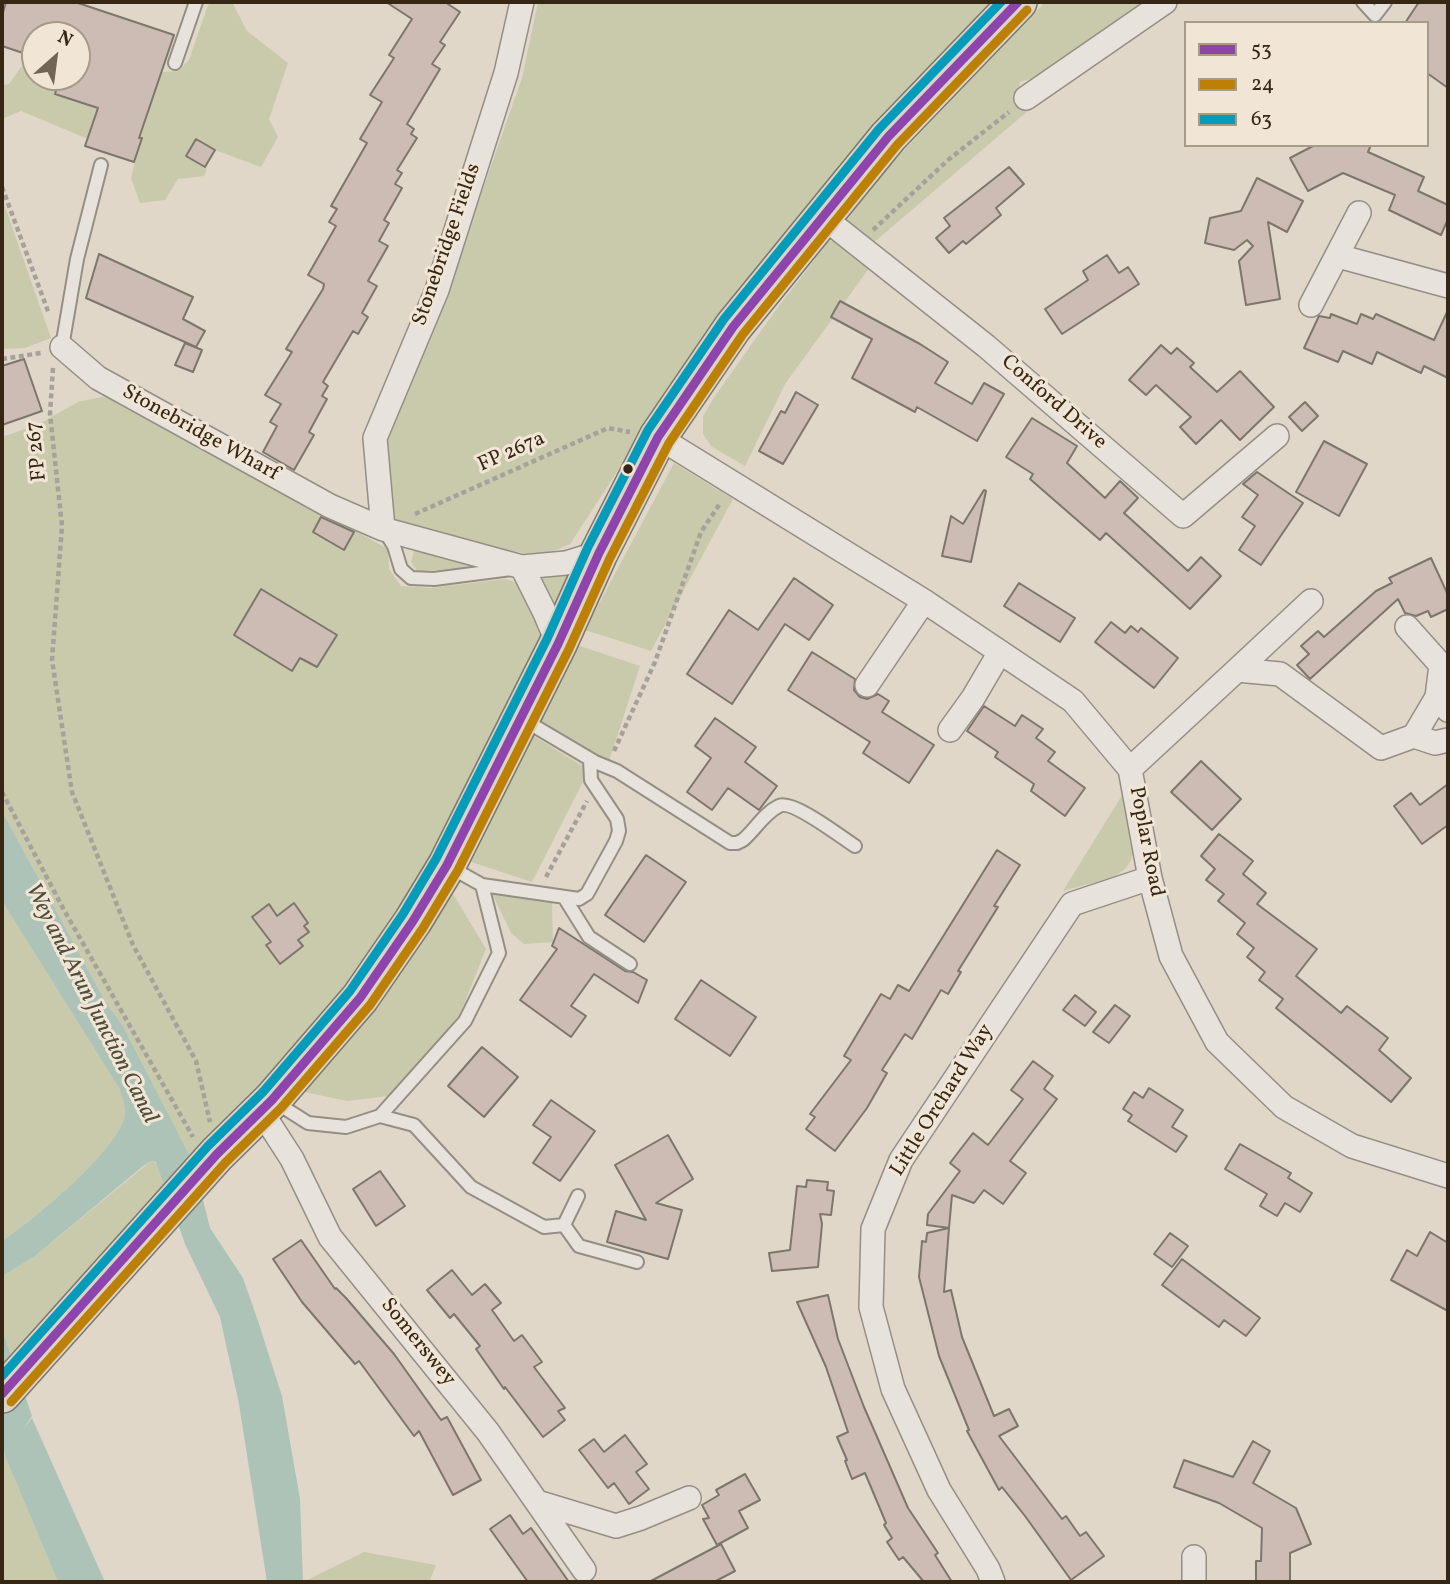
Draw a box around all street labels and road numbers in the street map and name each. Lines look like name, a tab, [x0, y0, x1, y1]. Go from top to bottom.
street label: Stonebridge Fields	[408, 160, 488, 330]
street label: Conford Drive	[995, 350, 1111, 456]
street label: Stonebridge Wharf	[117, 380, 283, 488]
street label: FP 267	[22, 420, 54, 482]
street label: FP 267a	[475, 427, 549, 479]
street label: Poplar Road	[1122, 785, 1168, 899]
street label: Little Orchard Way	[886, 1020, 1000, 1182]
street label: Somerswey	[374, 1294, 460, 1392]

